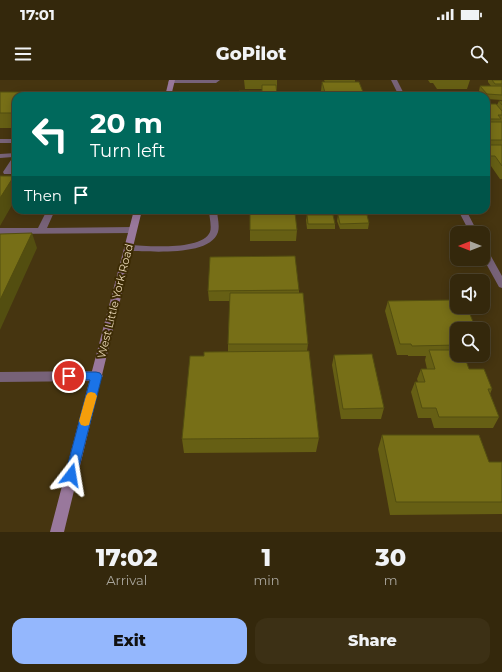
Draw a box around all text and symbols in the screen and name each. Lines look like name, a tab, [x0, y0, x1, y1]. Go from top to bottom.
text: 17:01	[20, 5, 55, 24]
icon: menu	[12, 43, 34, 65]
text: GoPilot	[216, 43, 286, 65]
icon: search	[468, 43, 490, 65]
text: 20 m	[90, 106, 163, 140]
icon: left	[24, 108, 76, 160]
text: Turn left	[90, 140, 165, 162]
icon: arrive	[70, 184, 92, 206]
text: Then	[24, 186, 62, 205]
north arrow	[450, 226, 490, 266]
map controls	[450, 226, 490, 362]
street label: West Little York Road	[94, 242, 136, 360]
button: sound	[450, 274, 490, 314]
button: search	[450, 322, 490, 362]
pin	[52, 359, 86, 393]
icon: arrive	[58, 365, 80, 387]
position arrow	[50, 454, 92, 496]
text: 17:02	[96, 543, 158, 572]
text: 1	[262, 543, 271, 572]
text: 30	[375, 543, 406, 572]
text: Arrival	[106, 572, 147, 588]
text: min	[253, 572, 280, 588]
text: m	[384, 572, 398, 588]
button: Exit	[12, 618, 247, 664]
button: Share	[255, 618, 490, 664]

